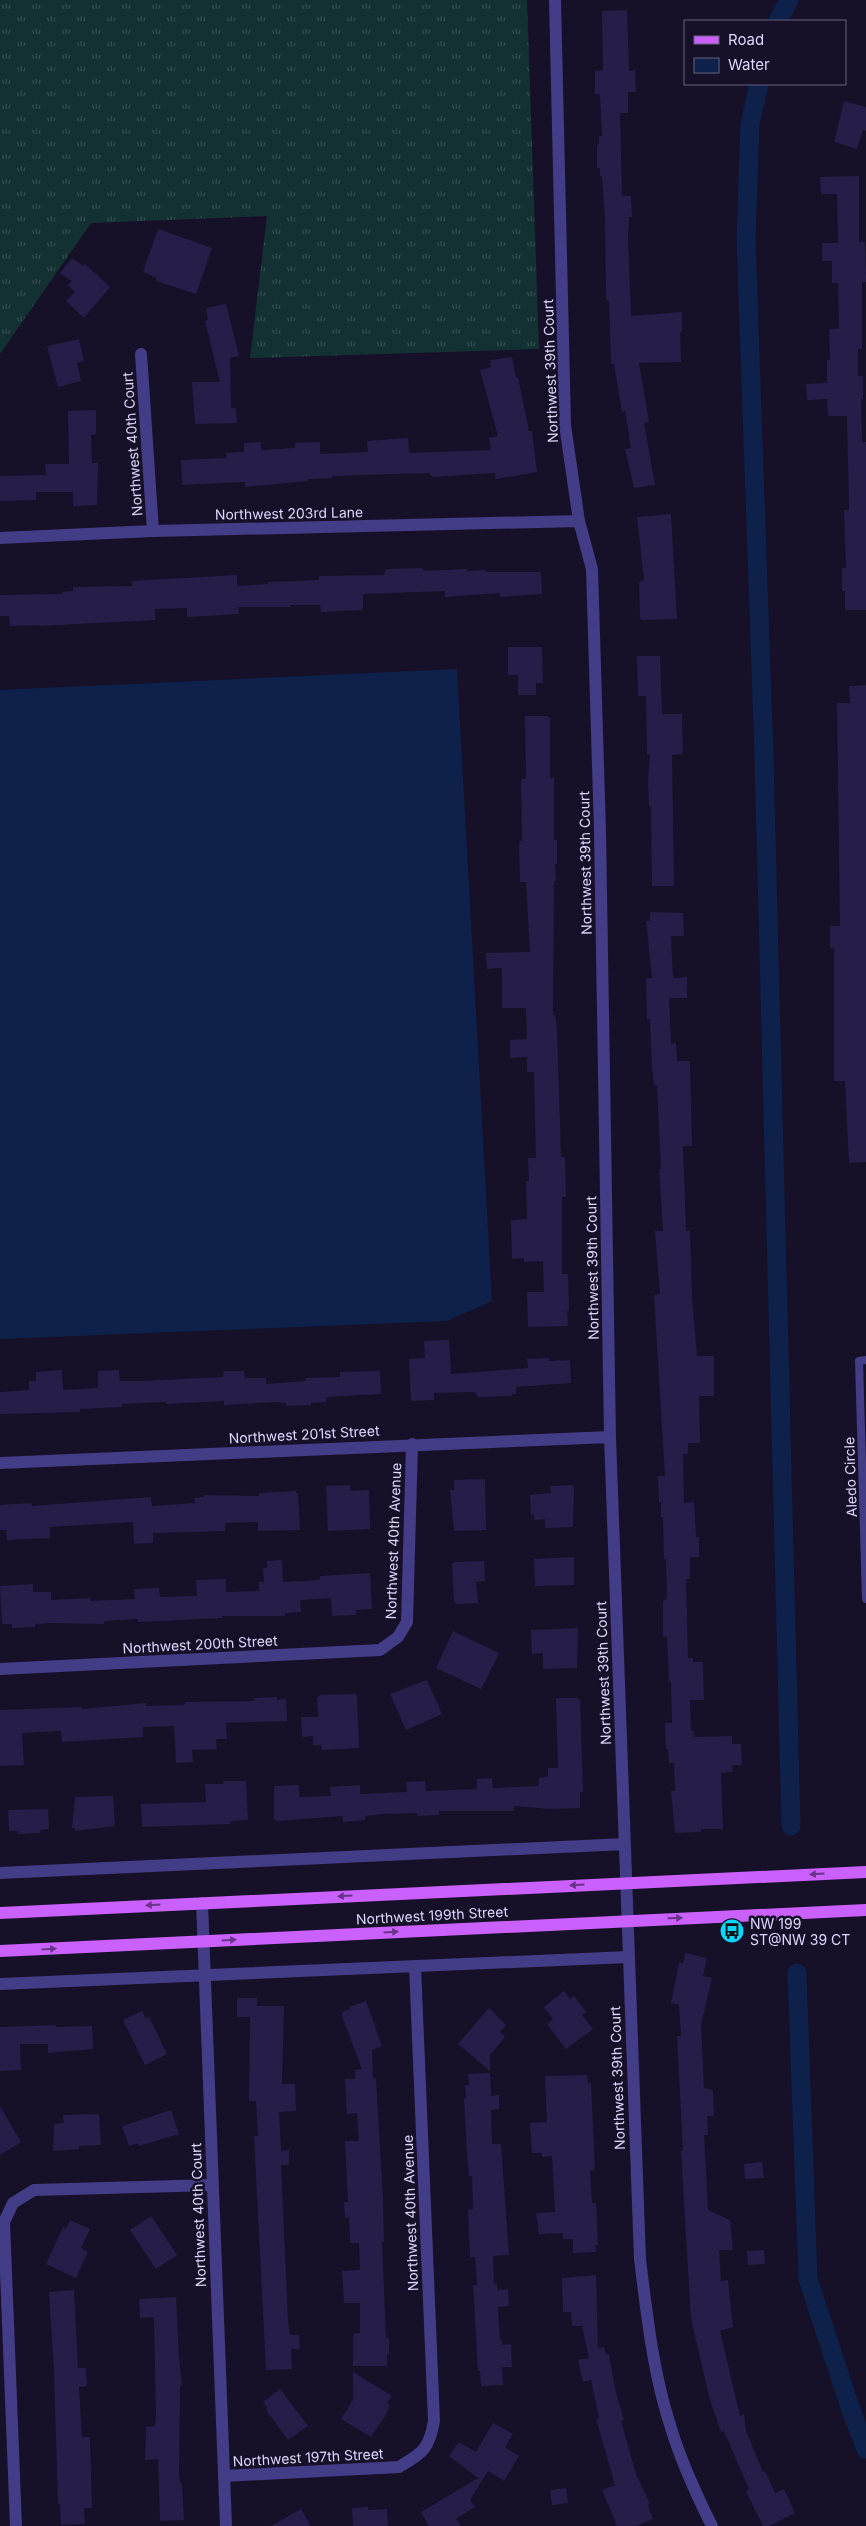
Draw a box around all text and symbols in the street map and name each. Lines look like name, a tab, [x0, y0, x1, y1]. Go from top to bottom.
legend	[684, 20, 846, 85]
text: Road	[728, 30, 764, 49]
text: Water	[728, 55, 770, 74]
street label: Northwest 39th Court	[539, 298, 561, 443]
street label: Northwest 40th Court	[118, 371, 146, 517]
street label: Northwest 203rd Lane	[215, 503, 363, 523]
street label: Northwest 39th Court	[575, 791, 595, 935]
street label: Northwest 39th Court	[582, 1196, 602, 1340]
street label: Northwest 201st Street	[228, 1422, 380, 1446]
street label: Aledo Circle	[840, 1437, 860, 1517]
street label: Northwest 40th Avenue	[382, 1462, 404, 1620]
street label: Northwest 39th Court	[592, 1600, 614, 1745]
street label: Northwest 200th Street	[122, 1631, 278, 1657]
one-way arrow	[809, 1871, 825, 1879]
one-way arrow	[569, 1882, 585, 1890]
one-way arrow	[337, 1893, 353, 1901]
one-way arrow	[145, 1902, 161, 1910]
street label: Northwest 199th Street	[356, 1903, 509, 1927]
one-way arrow	[668, 1913, 684, 1921]
place label: NW 199 ST@NW 39 CT	[750, 1915, 850, 1948]
bus stop icon: NW 199 ST@NW 39 CT	[719, 1918, 745, 1944]
one-way arrow	[383, 1927, 399, 1935]
one-way arrow	[221, 1936, 237, 1944]
one-way arrow	[41, 1944, 57, 1952]
street label: Northwest 39th Court	[606, 2005, 628, 2150]
street label: Northwest 40th Avenue	[399, 2134, 421, 2292]
street label: Northwest 40th Court	[187, 2142, 209, 2287]
street label: Northwest 197th Street	[232, 2445, 384, 2469]

